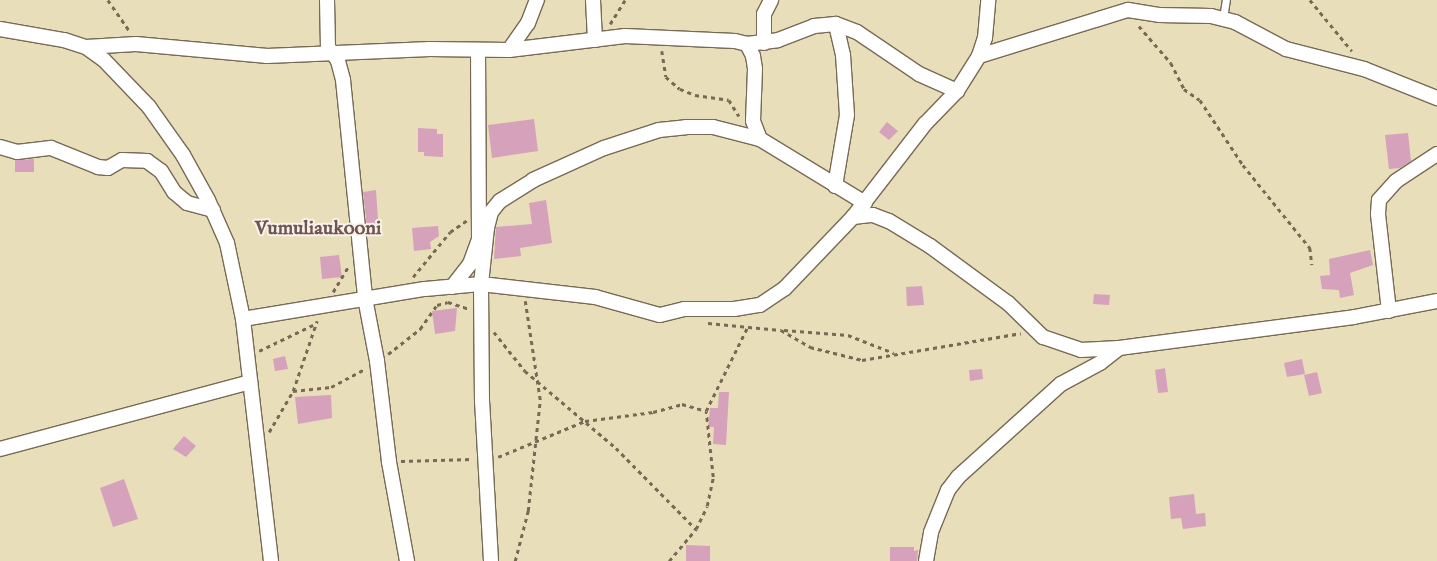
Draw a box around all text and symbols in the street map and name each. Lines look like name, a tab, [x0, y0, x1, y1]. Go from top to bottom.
district label: Vumuliaukooni	[255, 216, 381, 240]

